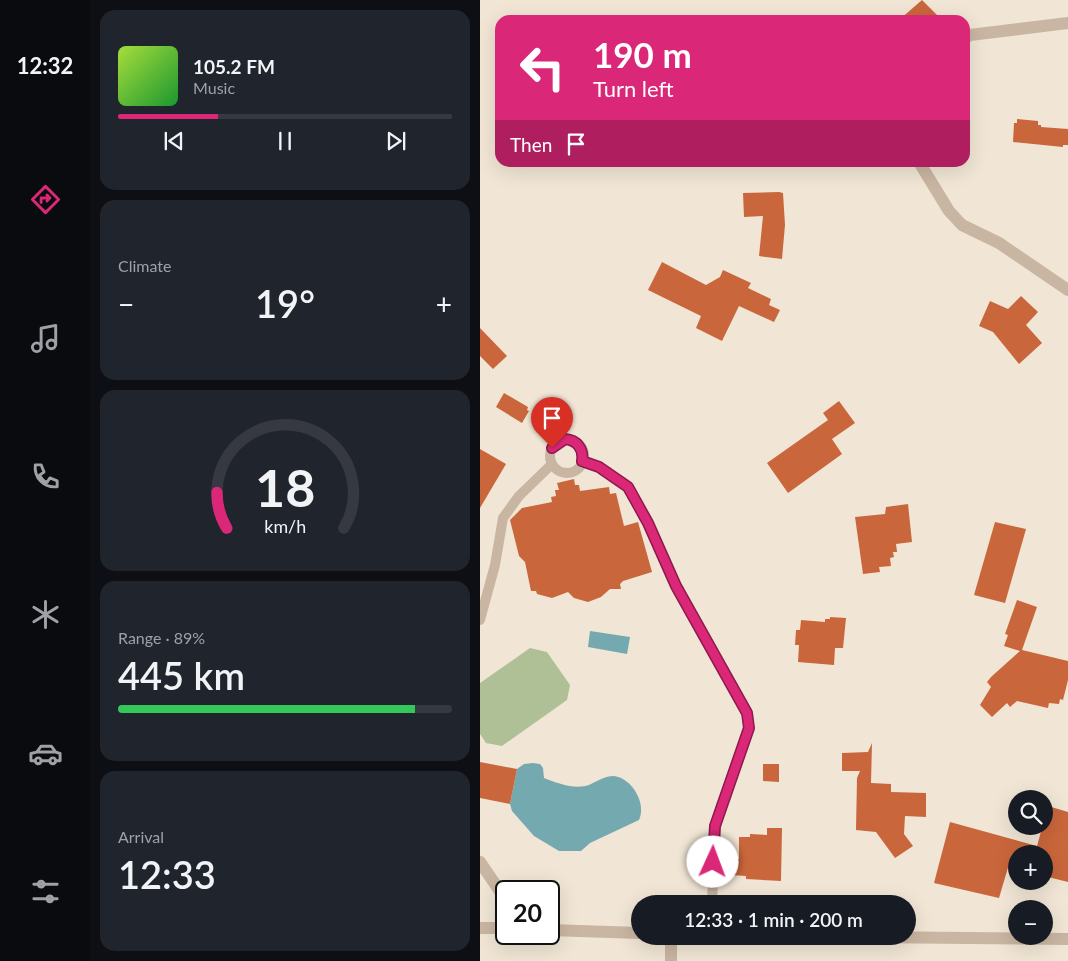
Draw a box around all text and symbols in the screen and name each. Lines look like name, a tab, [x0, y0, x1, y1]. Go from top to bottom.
text: 190 m	[593, 33, 692, 75]
icon: left	[510, 35, 575, 100]
text: 12:32	[17, 52, 73, 79]
text: 105.2 FM	[193, 55, 275, 78]
text: Turn left	[593, 75, 674, 102]
text: Music	[193, 78, 235, 97]
icon: previous	[160, 127, 188, 155]
icon: pause	[271, 127, 299, 155]
icon: next	[382, 127, 410, 155]
icon: arrive	[562, 130, 590, 158]
text: Then	[510, 133, 552, 156]
icon: directions	[28, 182, 63, 217]
text: Climate	[118, 256, 171, 275]
text: 19°	[255, 280, 315, 326]
text: −	[118, 287, 134, 321]
text: +	[436, 287, 452, 321]
icon: music	[28, 321, 63, 356]
pin	[531, 397, 573, 448]
icon: arrive	[538, 404, 566, 432]
text: 18	[255, 456, 315, 518]
icon: phone	[28, 459, 63, 494]
text: km/h	[264, 515, 306, 537]
icon: climate	[28, 597, 63, 632]
text: Range · 89%	[118, 628, 205, 647]
text: 445 km	[118, 652, 245, 698]
icon: car	[28, 736, 63, 771]
map controls	[1008, 790, 1053, 945]
button: search	[1008, 790, 1053, 835]
text: Arrival	[118, 827, 164, 846]
position arrow	[686, 835, 738, 887]
button: +	[1008, 845, 1053, 890]
text: 12:33	[118, 851, 216, 897]
icon: filters	[28, 874, 63, 909]
speed limit sign: 20	[495, 880, 560, 945]
button: −	[1008, 900, 1053, 945]
text: 12:33 · 1 min · 200 m	[684, 908, 863, 931]

